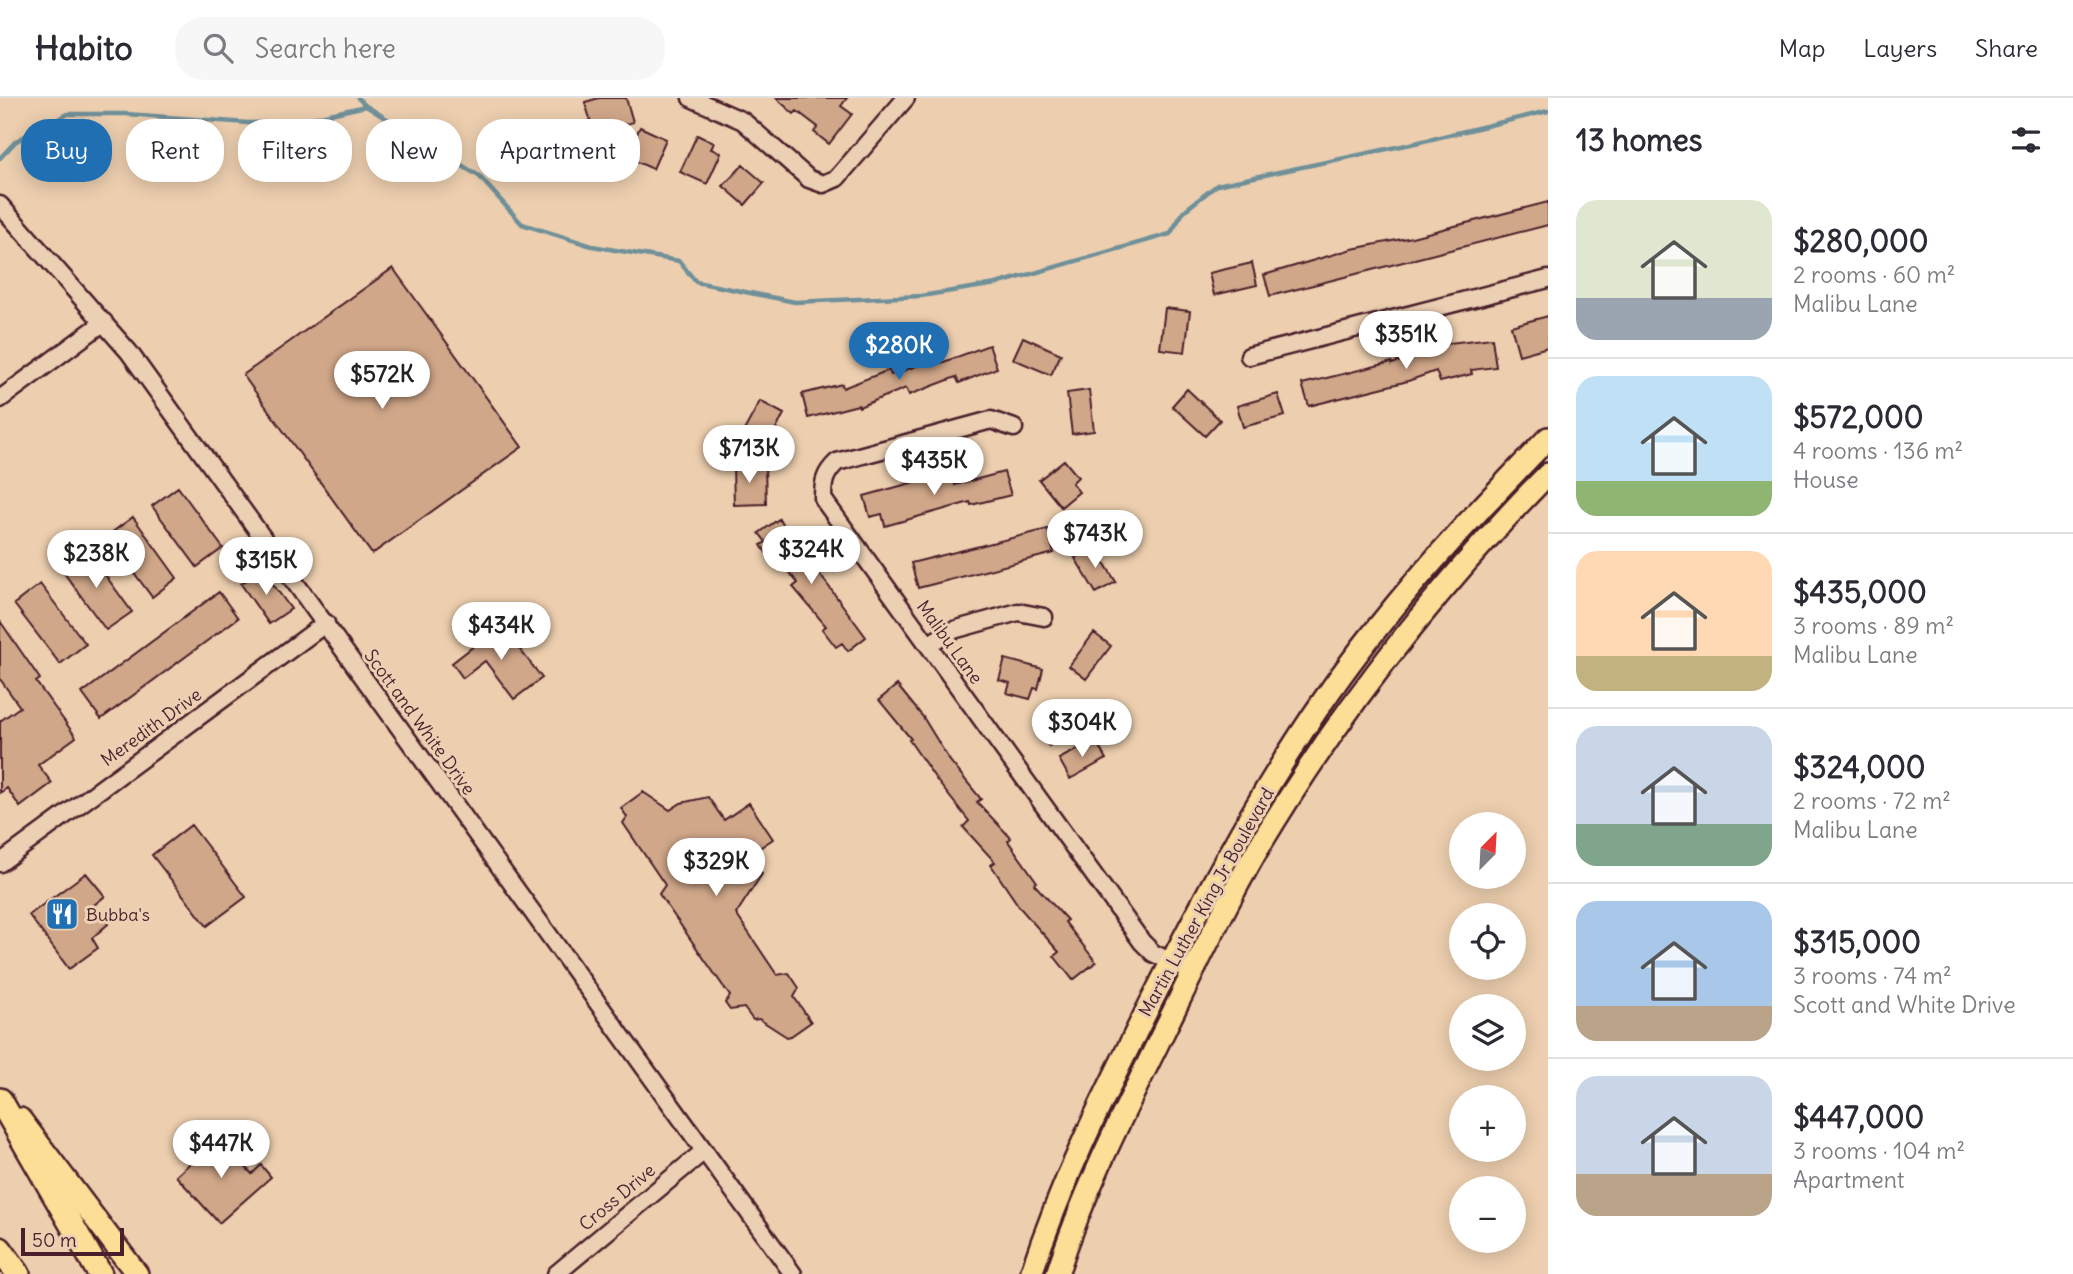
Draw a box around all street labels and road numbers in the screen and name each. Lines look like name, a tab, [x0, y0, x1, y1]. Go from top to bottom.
street label: Malibu Lane	[912, 596, 988, 688]
street label: Scott and White Drive	[360, 645, 480, 799]
street label: Meredith Drive	[96, 683, 206, 771]
street label: Martin Luther King Jr Boulevard	[1133, 783, 1279, 1021]
street label: Cross Drive	[574, 1159, 660, 1235]

